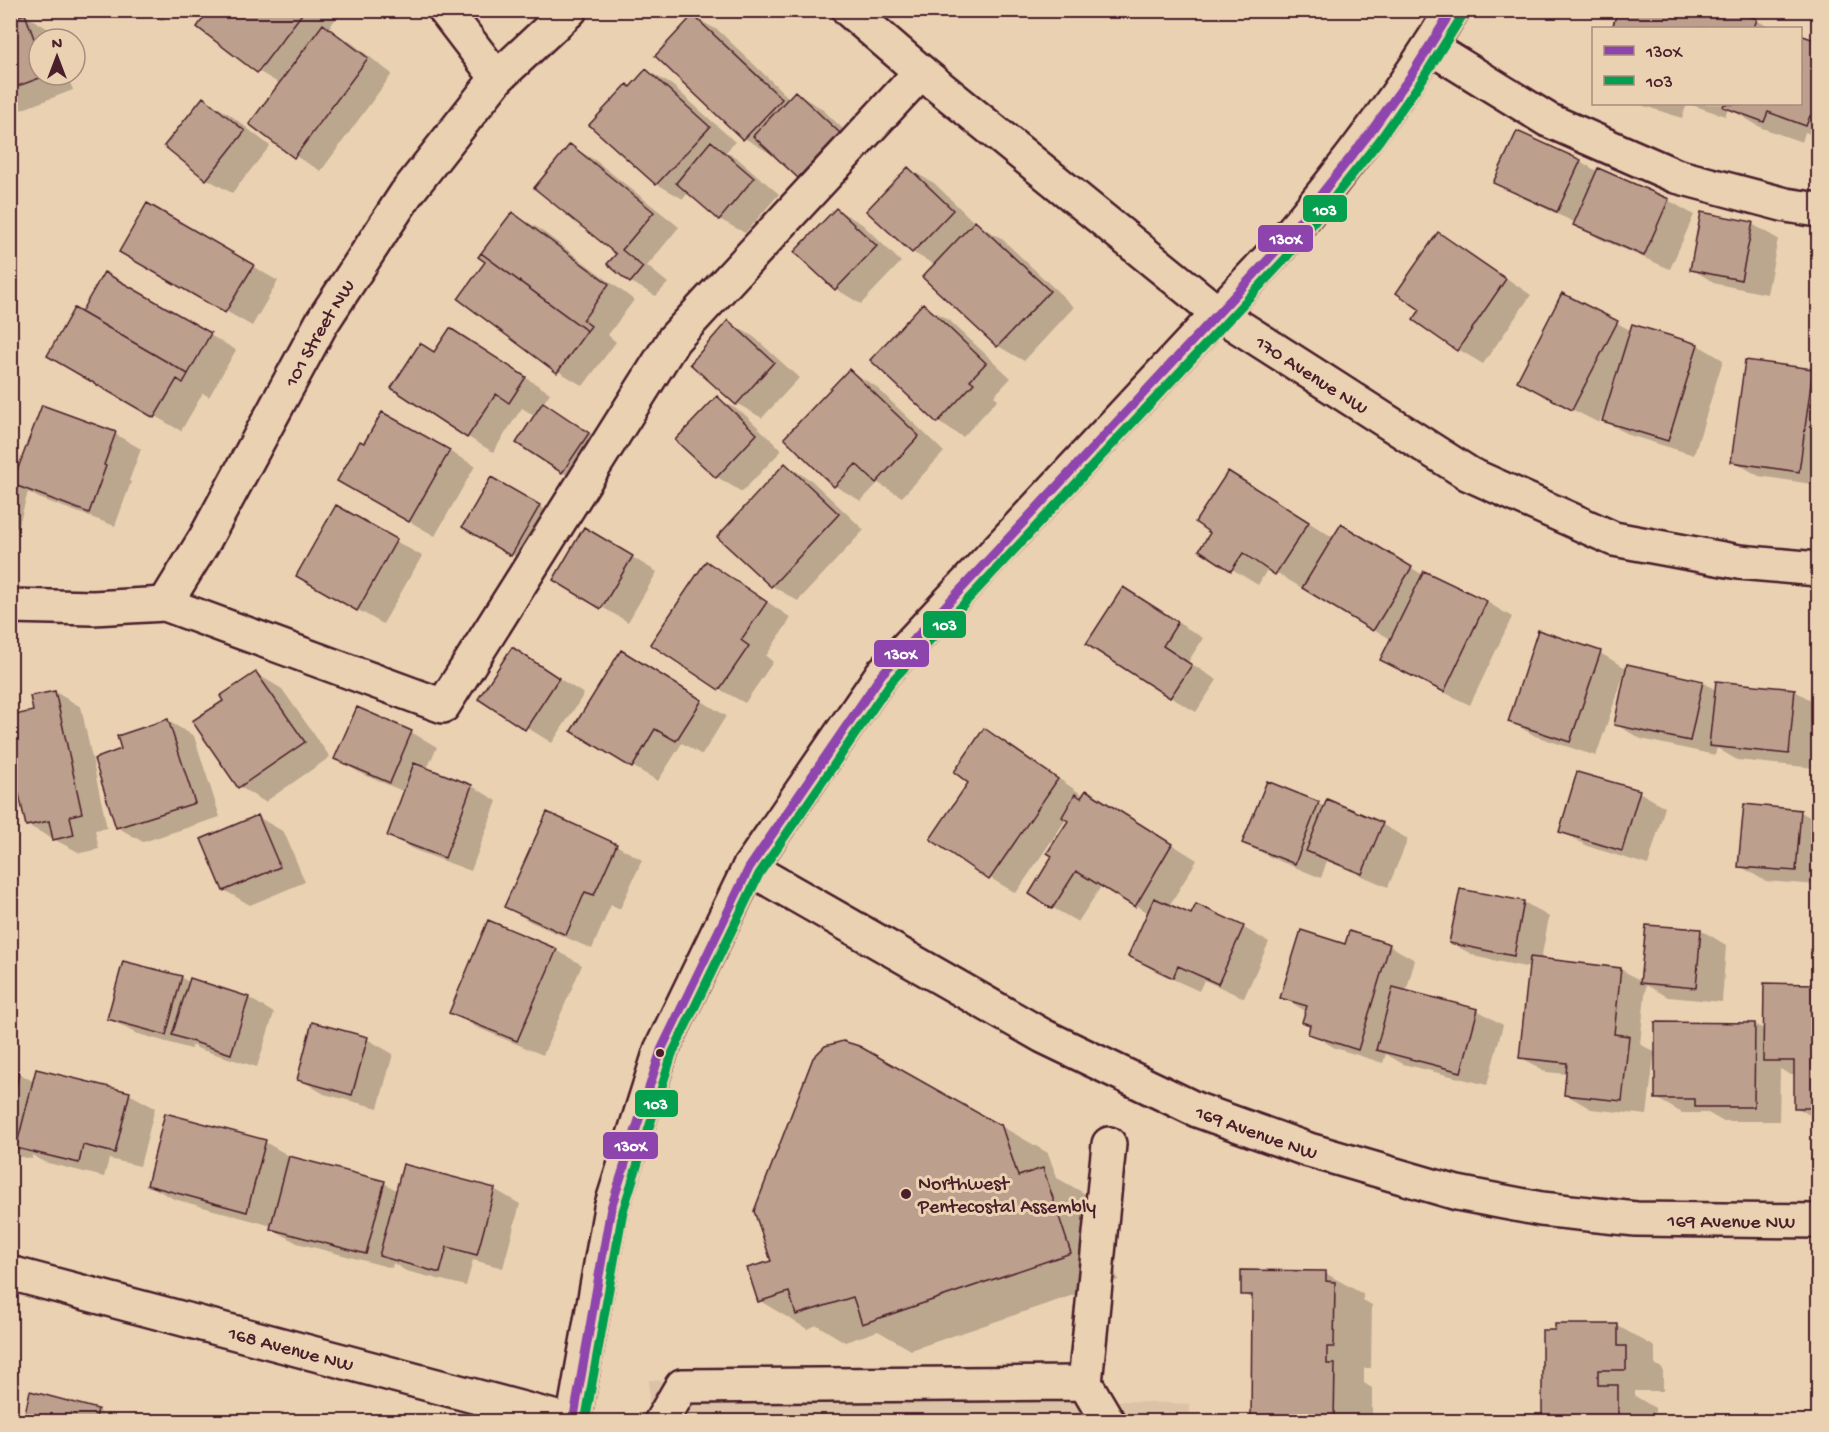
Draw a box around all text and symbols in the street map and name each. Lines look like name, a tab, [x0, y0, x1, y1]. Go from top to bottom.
north arrow	[27, 27, 87, 87]
legend	[1592, 27, 1802, 105]
text: N	[52, 36, 63, 55]
text: 130X	[1645, 43, 1684, 64]
text: 103	[1645, 73, 1673, 94]
line badge: 103	[1302, 194, 1348, 223]
text: 103	[1312, 203, 1337, 222]
line badge: 130X	[1257, 224, 1314, 253]
text: 130X	[1269, 232, 1304, 251]
street label: 101 Street NW	[281, 276, 362, 393]
street label: 170 Avenue NW	[1249, 332, 1371, 421]
line badge: 103	[922, 610, 967, 639]
text: 103	[932, 618, 957, 637]
line badge: 130X	[873, 639, 930, 668]
text: 130X	[884, 647, 919, 666]
unlabelled marker	[654, 1047, 666, 1059]
line badge: 103	[634, 1089, 679, 1118]
text: 103	[643, 1097, 668, 1116]
street label: 169 Avenue NW	[1191, 1102, 1319, 1167]
line badge: 130X	[602, 1131, 659, 1160]
text: 130X	[614, 1139, 649, 1158]
place label: Northwest Pentecostal Assembly	[917, 1174, 1096, 1220]
marker: Northwest Pentecostal Assembly	[899, 1187, 913, 1201]
street label: 169 Avenue NW	[1666, 1211, 1796, 1236]
street label: 168 Avenue NW	[224, 1323, 356, 1379]

